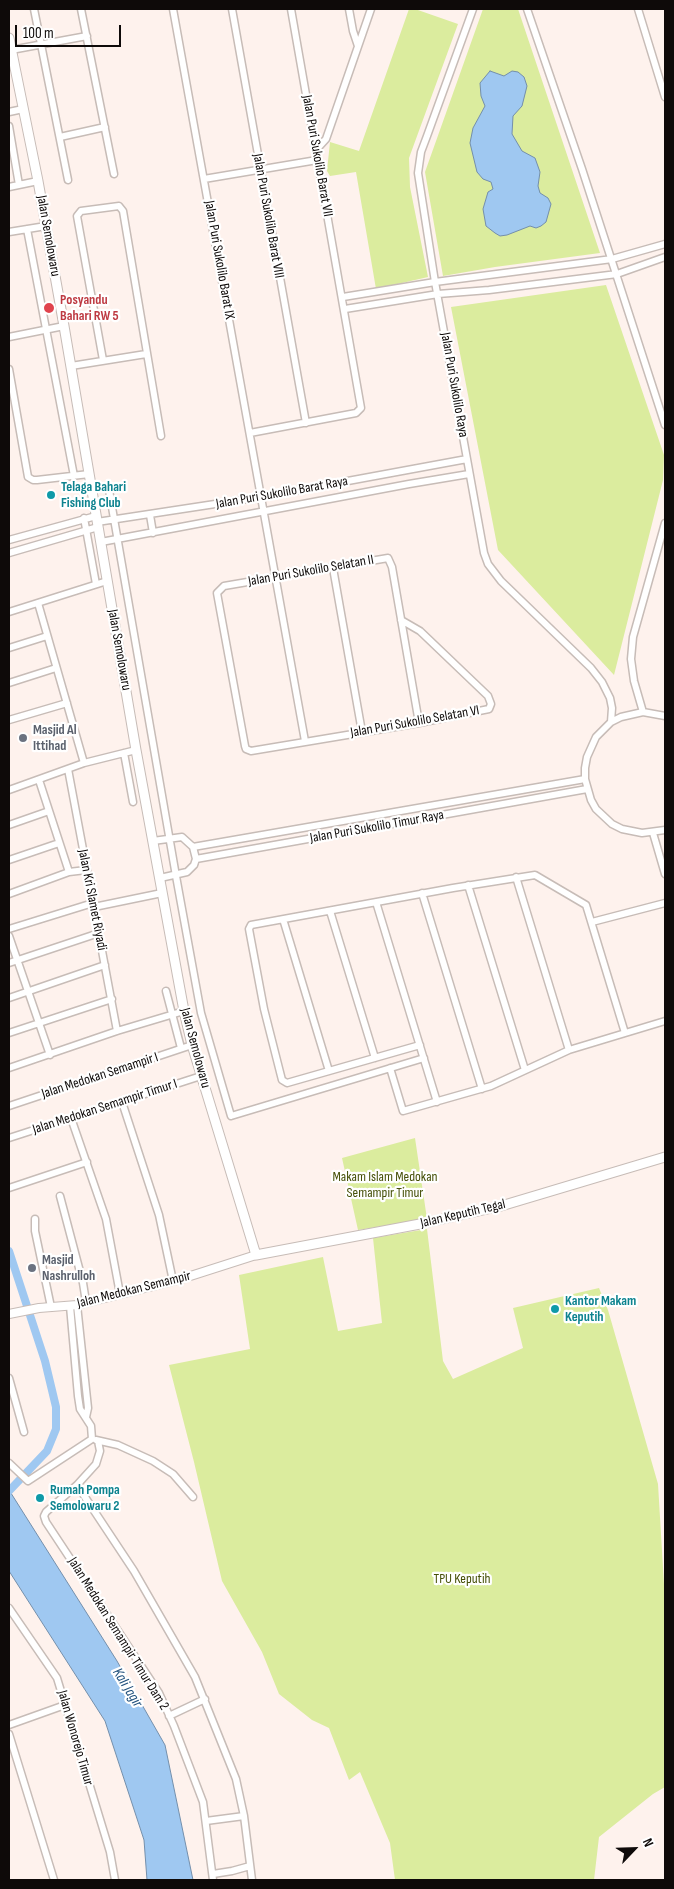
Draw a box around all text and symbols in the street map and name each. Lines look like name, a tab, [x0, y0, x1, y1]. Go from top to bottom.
scale bar	[18, 15, 124, 47]
text: 100 m	[23, 24, 54, 43]
street label: Jalan Puri Sukolilo Barat VII	[298, 94, 336, 218]
street label: Jalan Puri Sukolilo Barat VIII	[249, 152, 287, 280]
street label: Jalan Semolowaru	[33, 194, 63, 278]
street label: Jalan Puri Sukolilo Barat IX	[200, 199, 238, 321]
place label: Posyandu Bahari RW 5	[60, 292, 119, 324]
marker: Posyandu Bahari RW 5	[42, 301, 56, 315]
street label: Jalan Puri Sukolilo Raya	[437, 331, 471, 439]
street label: Jalan Puri Sukolilo Barat Raya	[215, 473, 349, 513]
place label: Telaga Bahari Fishing Club	[61, 479, 126, 512]
marker: Telaga Bahari Fishing Club	[45, 489, 57, 501]
street label: Jalan Puri Sukolilo Selatan II	[247, 552, 375, 590]
street label: Jalan Semolowaru	[104, 608, 134, 692]
street label: Jalan Puri Sukolilo Selatan VI	[349, 702, 481, 742]
place label: Masjid Al Ittihad	[33, 722, 77, 754]
marker: Masjid Al Ittihad	[17, 732, 29, 744]
street label: Jalan Puri Sukolilo Timur Raya	[309, 807, 445, 847]
street label: Jalan Kri Slamet Riyadi	[74, 848, 110, 952]
street label: Jalan Semolowaru	[176, 1006, 214, 1090]
street label: Jalan Medokan Semampir I	[40, 1049, 160, 1103]
street label: Jalan Medokan Semampir Timur I	[31, 1076, 179, 1138]
park label: Makam Islam Medokan Semampir Timur	[332, 1169, 438, 1202]
street label: Jalan Keputih Tegal	[419, 1196, 507, 1232]
place label: Masjid Nashrulloh	[42, 1252, 95, 1284]
marker: Masjid Nashrulloh	[26, 1262, 38, 1274]
street label: Jalan Medokan Semampir	[75, 1268, 193, 1312]
place label: Kantor Makam Keputih	[565, 1293, 636, 1325]
marker: Kantor Makam Keputih	[549, 1303, 561, 1315]
place label: Rumah Pompa Semolowaru 2	[50, 1482, 120, 1514]
marker: Rumah Pompa Semolowaru 2	[34, 1492, 46, 1504]
street label: Jalan Medokan Semampir Timur Dam 2	[64, 1554, 172, 1714]
park label: TPU Keputih	[434, 1571, 490, 1587]
water label: Kali Jagir	[108, 1665, 146, 1711]
street label: Jalan Wonorejo Timur	[53, 1689, 97, 1787]
north arrow	[609, 1824, 659, 1874]
text: N	[639, 1836, 657, 1850]

